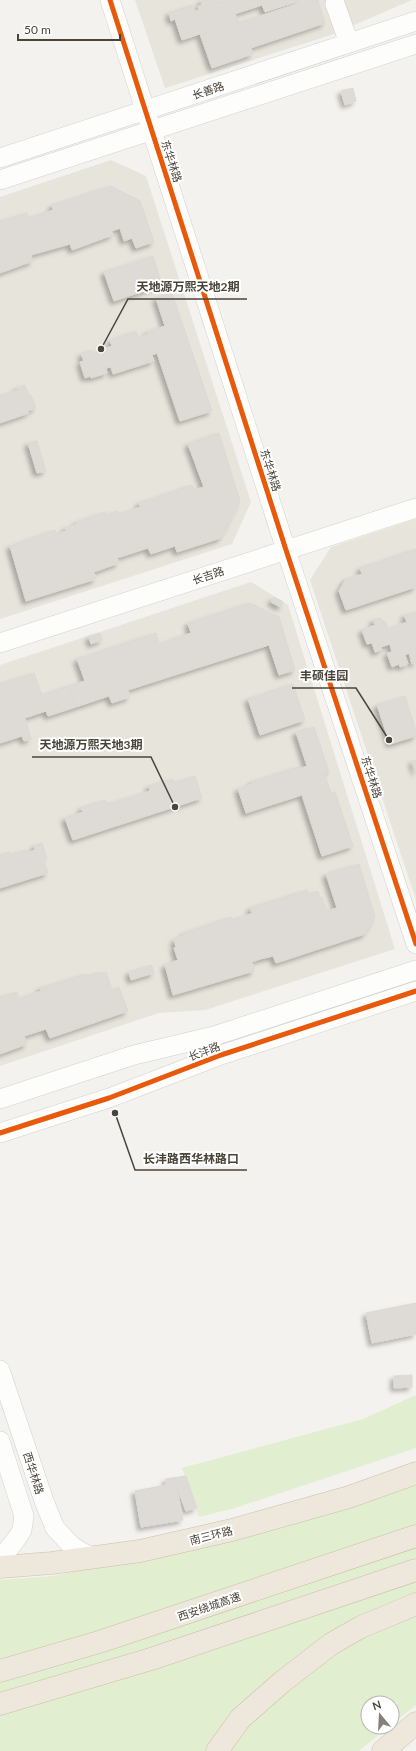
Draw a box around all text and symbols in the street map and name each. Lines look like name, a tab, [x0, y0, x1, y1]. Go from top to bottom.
scale bar	[18, 16, 120, 42]
text: 50 m	[24, 22, 51, 37]
street label: 长善路	[190, 79, 226, 101]
street label: 东华林路	[159, 138, 185, 184]
callout: 天地源万熙天地2期	[128, 275, 247, 299]
text: 天地源万熙天地2期	[137, 279, 239, 294]
street label: 东华林路	[258, 447, 284, 493]
street label: 长吉路	[190, 564, 226, 586]
callout: 丰硕佳园	[292, 664, 356, 688]
text: 丰硕佳园	[300, 668, 348, 683]
callout: 天地源万熙天地3期	[32, 733, 151, 757]
text: 天地源万熙天地3期	[40, 737, 142, 752]
street label: 东华林路	[359, 754, 385, 800]
street label: 长沣路	[186, 1039, 222, 1063]
callout: 长沣路西华林路口	[135, 1146, 247, 1170]
text: 长沣路西华林路口	[143, 1151, 239, 1166]
street label: 西华林路	[21, 1450, 47, 1496]
street label: 南三环路	[188, 1523, 234, 1547]
street label: 西安绕城高速	[176, 1589, 242, 1623]
north arrow	[360, 1695, 400, 1735]
text: N	[371, 1698, 383, 1713]

